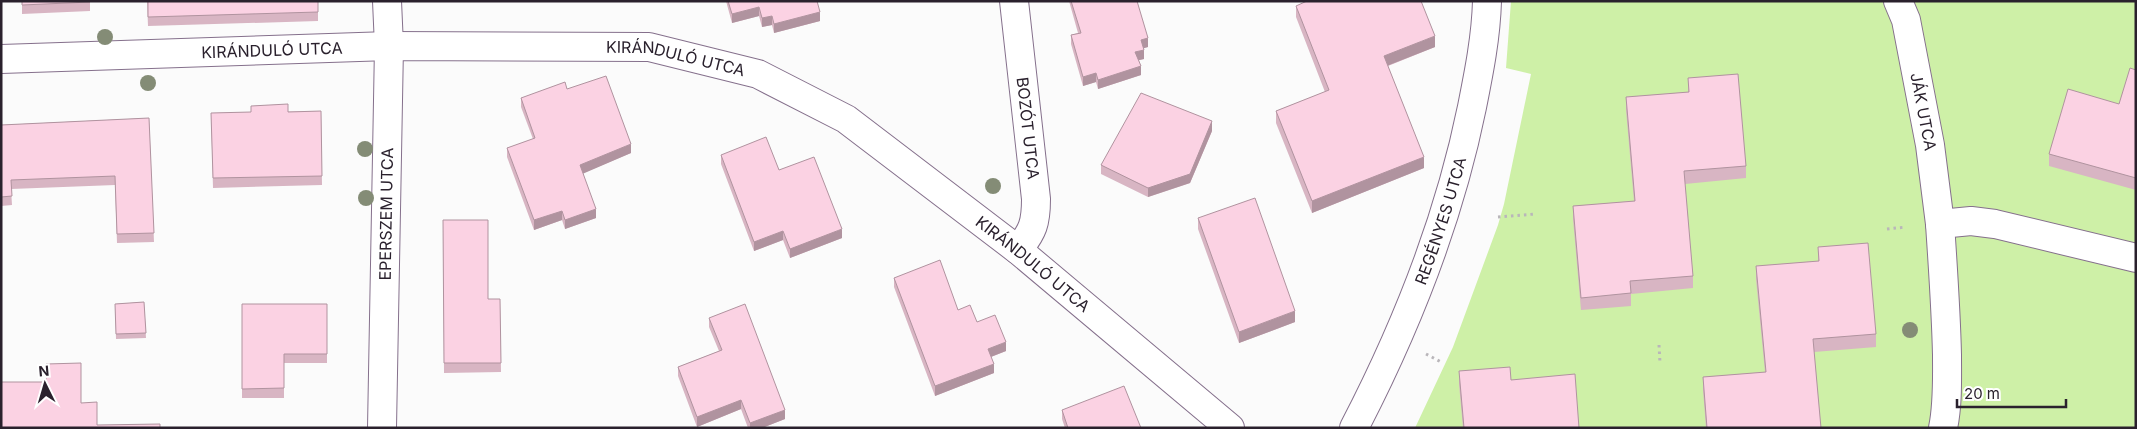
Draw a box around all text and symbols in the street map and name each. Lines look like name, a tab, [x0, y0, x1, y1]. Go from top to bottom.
street label: KIRÁNDULÓ UTCA	[606, 37, 747, 80]
street label: KIRÁNDULÓ UTCA	[201, 38, 343, 62]
street label: JÁK UTCA	[1906, 71, 1941, 152]
street label: BOZÓT UTCA	[1013, 76, 1044, 181]
street label: EPERSZEM UTCA	[375, 147, 397, 281]
street label: REGÉNYES UTCA	[1410, 155, 1470, 287]
street label: KIRÁNDULÓ UTCA	[972, 212, 1094, 316]
north arrow	[20, 359, 70, 409]
text: N	[38, 362, 50, 379]
scale bar	[1957, 376, 2066, 408]
text: 20 m	[1964, 384, 2000, 403]

